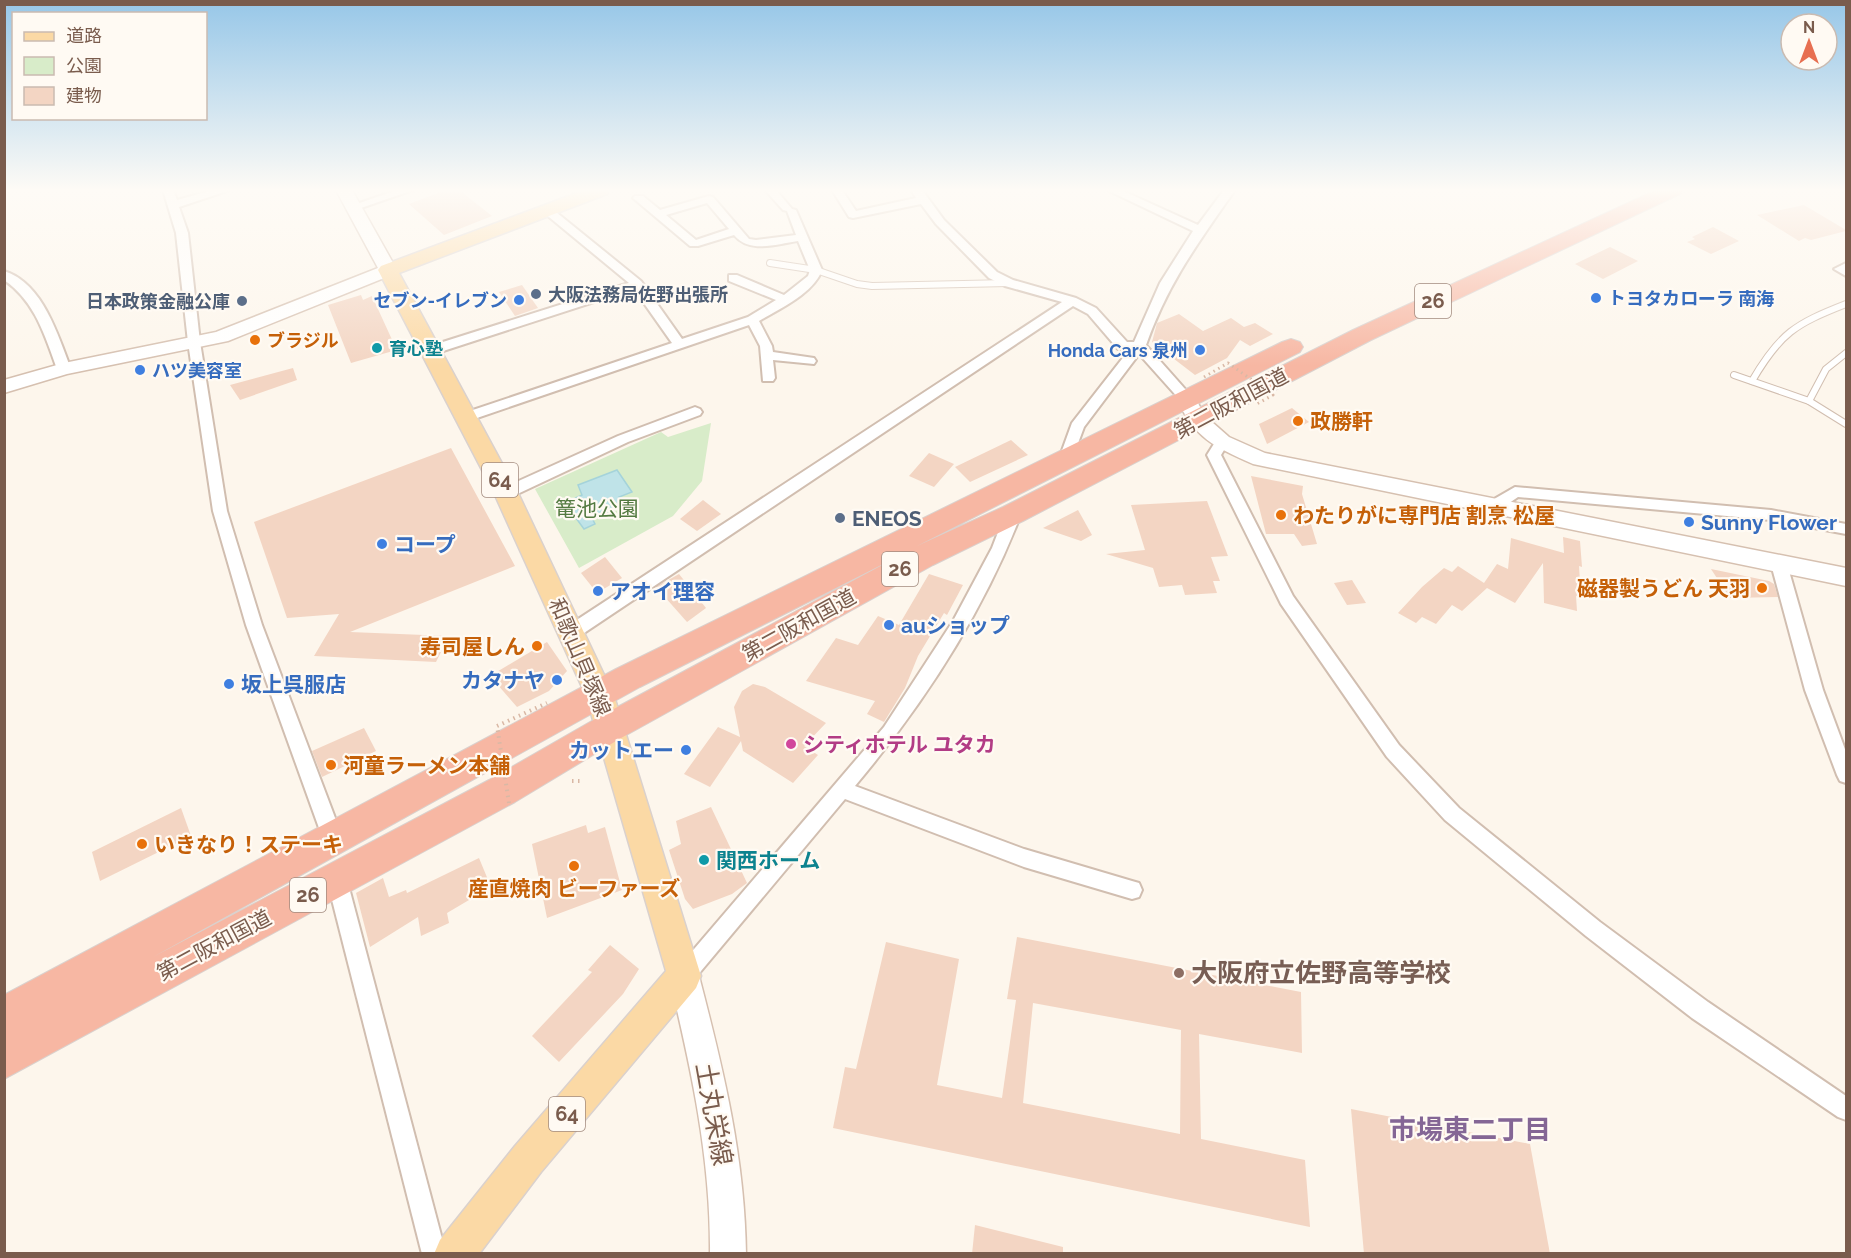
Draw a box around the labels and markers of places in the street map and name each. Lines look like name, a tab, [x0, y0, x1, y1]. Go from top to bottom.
place label: 大阪法務局佐野出張所	[548, 284, 728, 305]
marker: 大阪法務局佐野出張所	[529, 287, 543, 301]
place label: トヨタカローラ 南海	[1608, 288, 1774, 309]
place label: セブン-イレブン	[373, 290, 507, 311]
place label: 日本政策金融公庫	[86, 291, 230, 312]
marker: トヨタカローラ 南海	[1589, 291, 1603, 305]
marker: セブン-イレブン	[512, 293, 526, 307]
marker: 日本政策金融公庫	[235, 294, 249, 308]
place label: ブラジル	[267, 330, 339, 351]
marker: ブラジル	[248, 333, 262, 347]
place label: 育心塾	[389, 338, 443, 359]
place label: Honda Cars 泉州	[1048, 340, 1188, 361]
marker: 育心塾	[370, 341, 384, 355]
marker: Honda Cars 泉州	[1193, 343, 1207, 357]
place label: ハツ美容室	[152, 360, 242, 381]
marker: ハツ美容室	[133, 363, 147, 377]
place label: 政勝軒	[1310, 409, 1373, 434]
marker: 政勝軒	[1291, 414, 1305, 428]
place label: わたりがに専門店 割烹 松屋	[1293, 503, 1555, 528]
place label: ENEOS	[852, 506, 922, 531]
marker: わたりがに専門店 割烹 松屋	[1274, 508, 1288, 522]
place label: Sunny Flower	[1701, 510, 1837, 535]
marker: ENEOS	[833, 511, 847, 525]
marker: Sunny Flower	[1682, 515, 1696, 529]
place label: コープ	[394, 532, 456, 557]
marker: コープ	[375, 537, 389, 551]
place label: 磁器製うどん 天羽	[1577, 576, 1750, 601]
place label: アオイ理容	[610, 579, 715, 604]
marker: 磁器製うどん 天羽	[1755, 581, 1769, 595]
marker: アオイ理容	[591, 584, 605, 598]
place label: auショップ	[901, 613, 1010, 638]
marker: auショップ	[882, 618, 896, 632]
place label: 寿司屋しん	[420, 634, 525, 659]
marker: 寿司屋しん	[530, 639, 544, 653]
place label: カタナヤ	[461, 668, 545, 693]
place label: 坂上呉服店	[241, 672, 346, 697]
marker: カタナヤ	[550, 673, 564, 687]
marker: 坂上呉服店	[222, 677, 236, 691]
place label: シティホテル ユタカ	[803, 732, 996, 757]
marker: シティホテル ユタカ	[784, 737, 798, 751]
place label: カットエー	[569, 738, 674, 763]
marker: カットエー	[679, 743, 693, 757]
place label: 河童ラーメン本舗	[343, 753, 510, 778]
marker: 河童ラーメン本舗	[324, 758, 338, 772]
place label: いきなり！ステーキ	[154, 832, 343, 857]
marker: いきなり！ステーキ	[135, 837, 149, 851]
place label: 関西ホーム	[716, 848, 820, 873]
marker: 関西ホーム	[697, 853, 711, 867]
marker: 産直焼肉 ビーファーズ	[567, 859, 581, 873]
place label: 産直焼肉 ビーファーズ	[468, 876, 680, 901]
place label: 大阪府立佐野高等学校	[1191, 958, 1451, 988]
marker: 大阪府立佐野高等学校	[1172, 966, 1186, 980]

